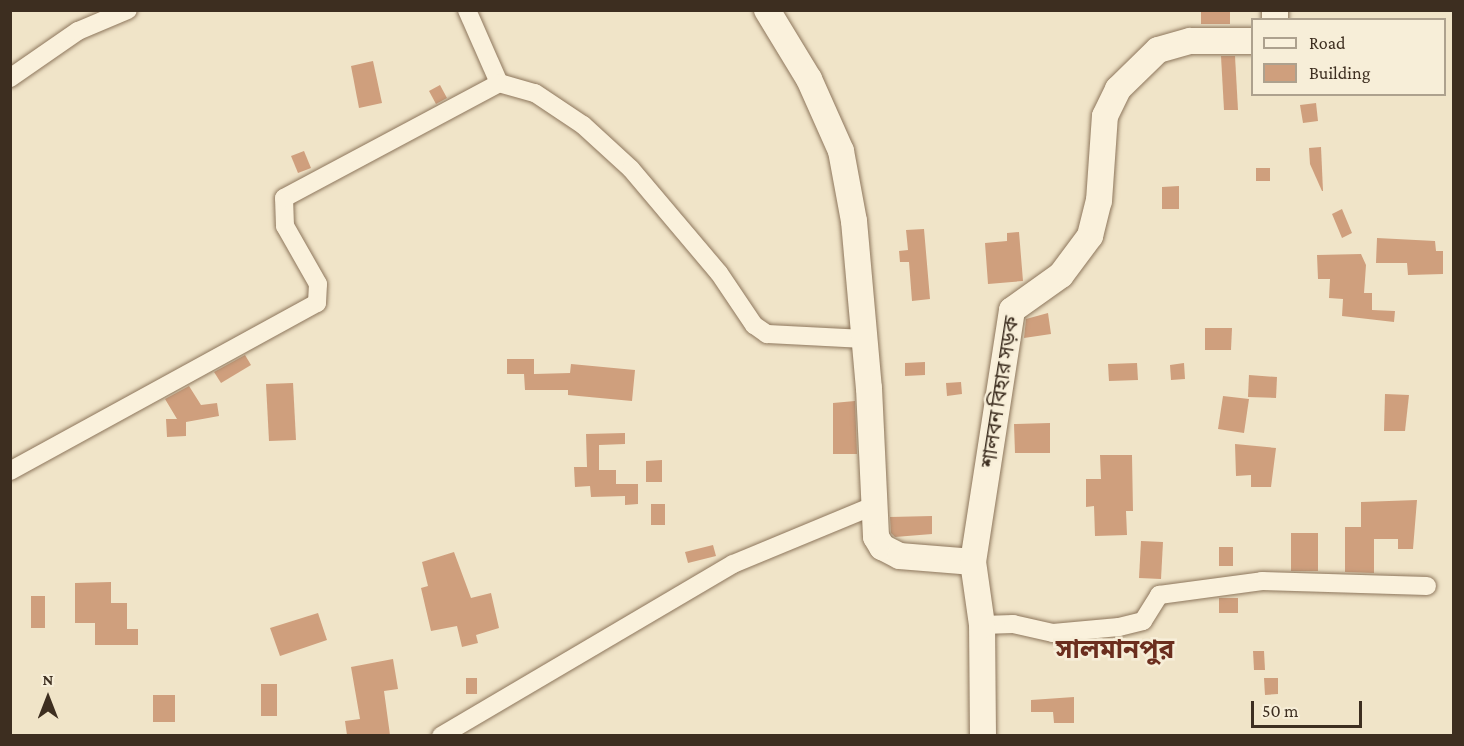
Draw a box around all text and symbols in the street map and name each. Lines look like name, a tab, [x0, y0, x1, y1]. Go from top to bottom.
legend	[1251, 18, 1446, 96]
text: Road	[1309, 33, 1346, 53]
text: Building	[1309, 63, 1370, 83]
street label: শালবন বিহার সড়ক	[976, 315, 1024, 469]
district label: সালমানপুর	[1056, 634, 1174, 666]
north arrow	[18, 668, 78, 728]
text: N	[43, 671, 53, 688]
scale bar	[1254, 689, 1365, 727]
text: 50 m	[1262, 701, 1299, 721]

